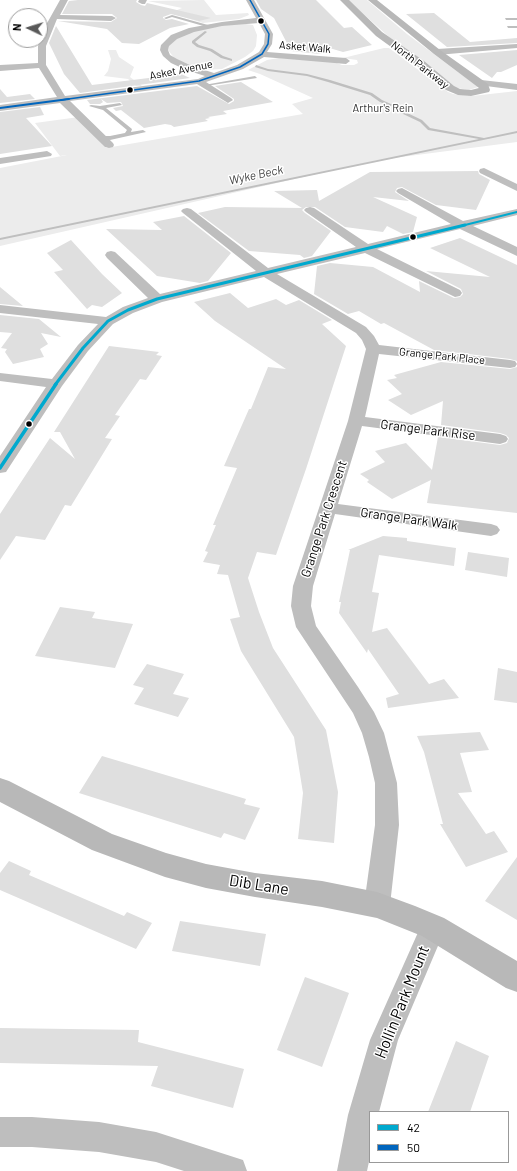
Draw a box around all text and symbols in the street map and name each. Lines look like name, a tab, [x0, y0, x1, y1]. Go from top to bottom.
north arrow	[8, 8, 48, 48]
unlabelled marker	[256, 16, 266, 26]
text: N	[10, 23, 23, 31]
street label: Asket Walk	[278, 38, 332, 56]
street label: North Parkway	[388, 38, 452, 92]
street label: Asket Avenue	[148, 57, 214, 83]
unlabelled marker	[125, 85, 135, 95]
park label: Arthur's Rein	[353, 101, 413, 115]
water label: Wyke Beck	[228, 162, 284, 188]
unlabelled marker	[408, 232, 418, 242]
street label: Grange Park Place	[398, 345, 486, 367]
street label: Grange Park Rise	[380, 416, 476, 444]
unlabelled marker	[24, 419, 34, 429]
street label: Grange Park Crescent	[298, 459, 350, 579]
street label: Grange Park Walk	[359, 504, 459, 534]
street label: Dib Lane	[228, 871, 290, 899]
street label: Hollin Park Mount	[371, 943, 433, 1061]
legend	[369, 1111, 509, 1163]
text: 42	[407, 1120, 420, 1134]
text: 50	[407, 1140, 420, 1154]

